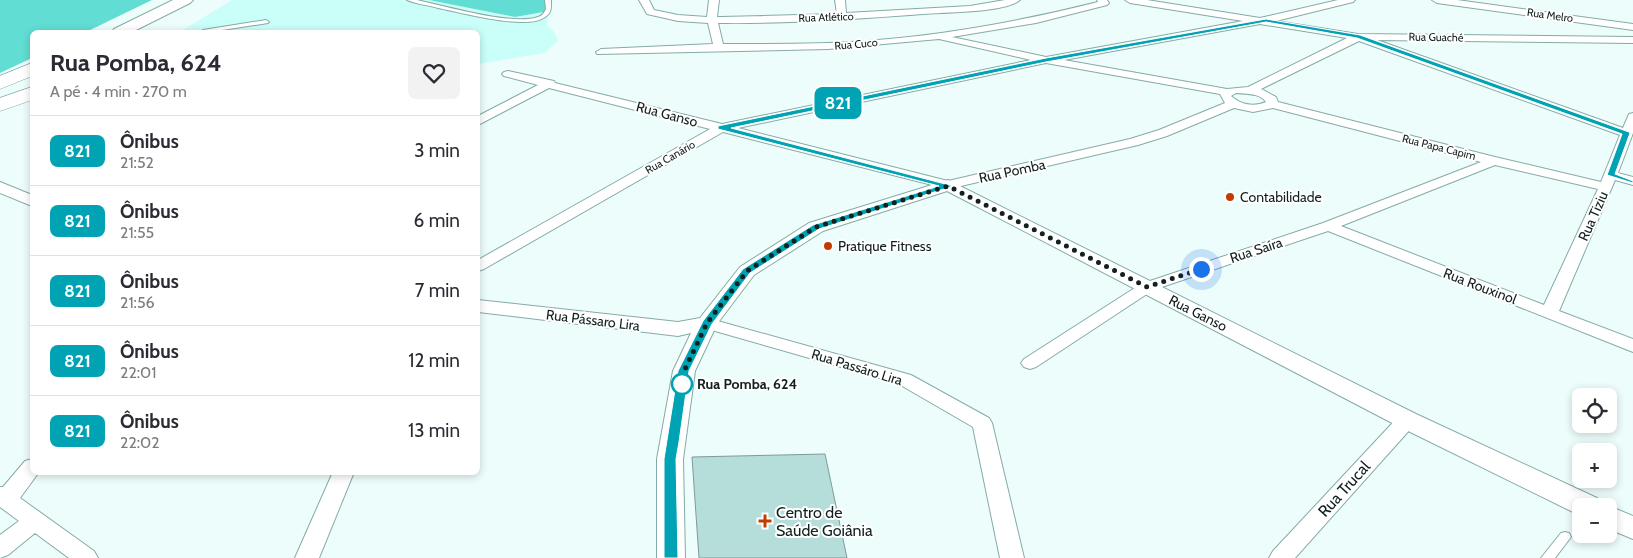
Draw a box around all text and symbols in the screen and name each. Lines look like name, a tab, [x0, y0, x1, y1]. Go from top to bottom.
street label: Rua Melro	[1526, 5, 1574, 25]
street label: Rua Atlético	[798, 9, 854, 25]
street label: Rua Guaché	[1408, 30, 1464, 44]
street label: Rua Cuco	[834, 35, 878, 53]
button: heart	[408, 47, 460, 99]
text: Rua Pomba, 624	[50, 48, 222, 77]
text: A pé · 4 min · 270 m	[50, 82, 187, 101]
line badge: 821	[809, 87, 867, 119]
text: 821	[824, 92, 852, 114]
street label: Rua Ganso	[634, 97, 700, 131]
text: Ônibus	[120, 130, 179, 153]
street label: Rua Papa Capim	[1401, 131, 1478, 163]
street label: Rua Canário	[643, 137, 697, 177]
text: 3 min	[414, 139, 460, 162]
text: 821	[64, 140, 91, 162]
text: 21:52	[120, 153, 154, 172]
street label: Rua Pomba	[977, 155, 1047, 187]
place label: Contabilidade	[1240, 188, 1322, 206]
street label: Rua Tiziu	[1574, 188, 1612, 244]
marker: Contabilidade	[1224, 191, 1236, 203]
text: Ônibus	[120, 200, 179, 223]
text: 6 min	[414, 209, 460, 232]
text: 821	[64, 210, 91, 232]
text: 21:55	[120, 223, 154, 242]
street label: Rua Saíra	[1227, 233, 1285, 267]
place label: Pratique Fitness	[838, 237, 932, 255]
marker: Pratique Fitness	[822, 240, 834, 252]
your location	[1189, 257, 1214, 282]
street label: Rua Rouxinol	[1441, 264, 1520, 308]
text: Ônibus	[120, 270, 179, 293]
text: 7 min	[415, 279, 460, 302]
text: 821	[64, 280, 91, 302]
street label: Rua Ganso	[1166, 291, 1230, 335]
text: 21:56	[120, 293, 155, 312]
street label: Rua Pássaro Lira	[545, 305, 641, 335]
text: Ônibus	[120, 340, 179, 363]
street label: Rua Passáro Lira	[809, 345, 905, 389]
text: 12 min	[408, 349, 460, 372]
text: 821	[64, 350, 91, 372]
text: 22:01	[120, 363, 156, 382]
marker: Rua Pomba, 624	[671, 373, 693, 395]
place label: Rua Pomba, 624	[697, 375, 797, 393]
map controls	[1572, 388, 1617, 543]
button: locate	[1572, 388, 1617, 433]
text: Ônibus	[120, 410, 179, 433]
text: 13 min	[408, 419, 460, 442]
text: 821	[64, 420, 91, 442]
text: 22:02	[120, 433, 160, 452]
button: +	[1572, 443, 1617, 488]
street label: Rua Trucal	[1314, 457, 1374, 521]
button: −	[1572, 498, 1617, 543]
place label: Centro de Saúde Goiânia	[776, 503, 873, 540]
marker: Centro de Saúde Goiânia	[758, 514, 772, 528]

